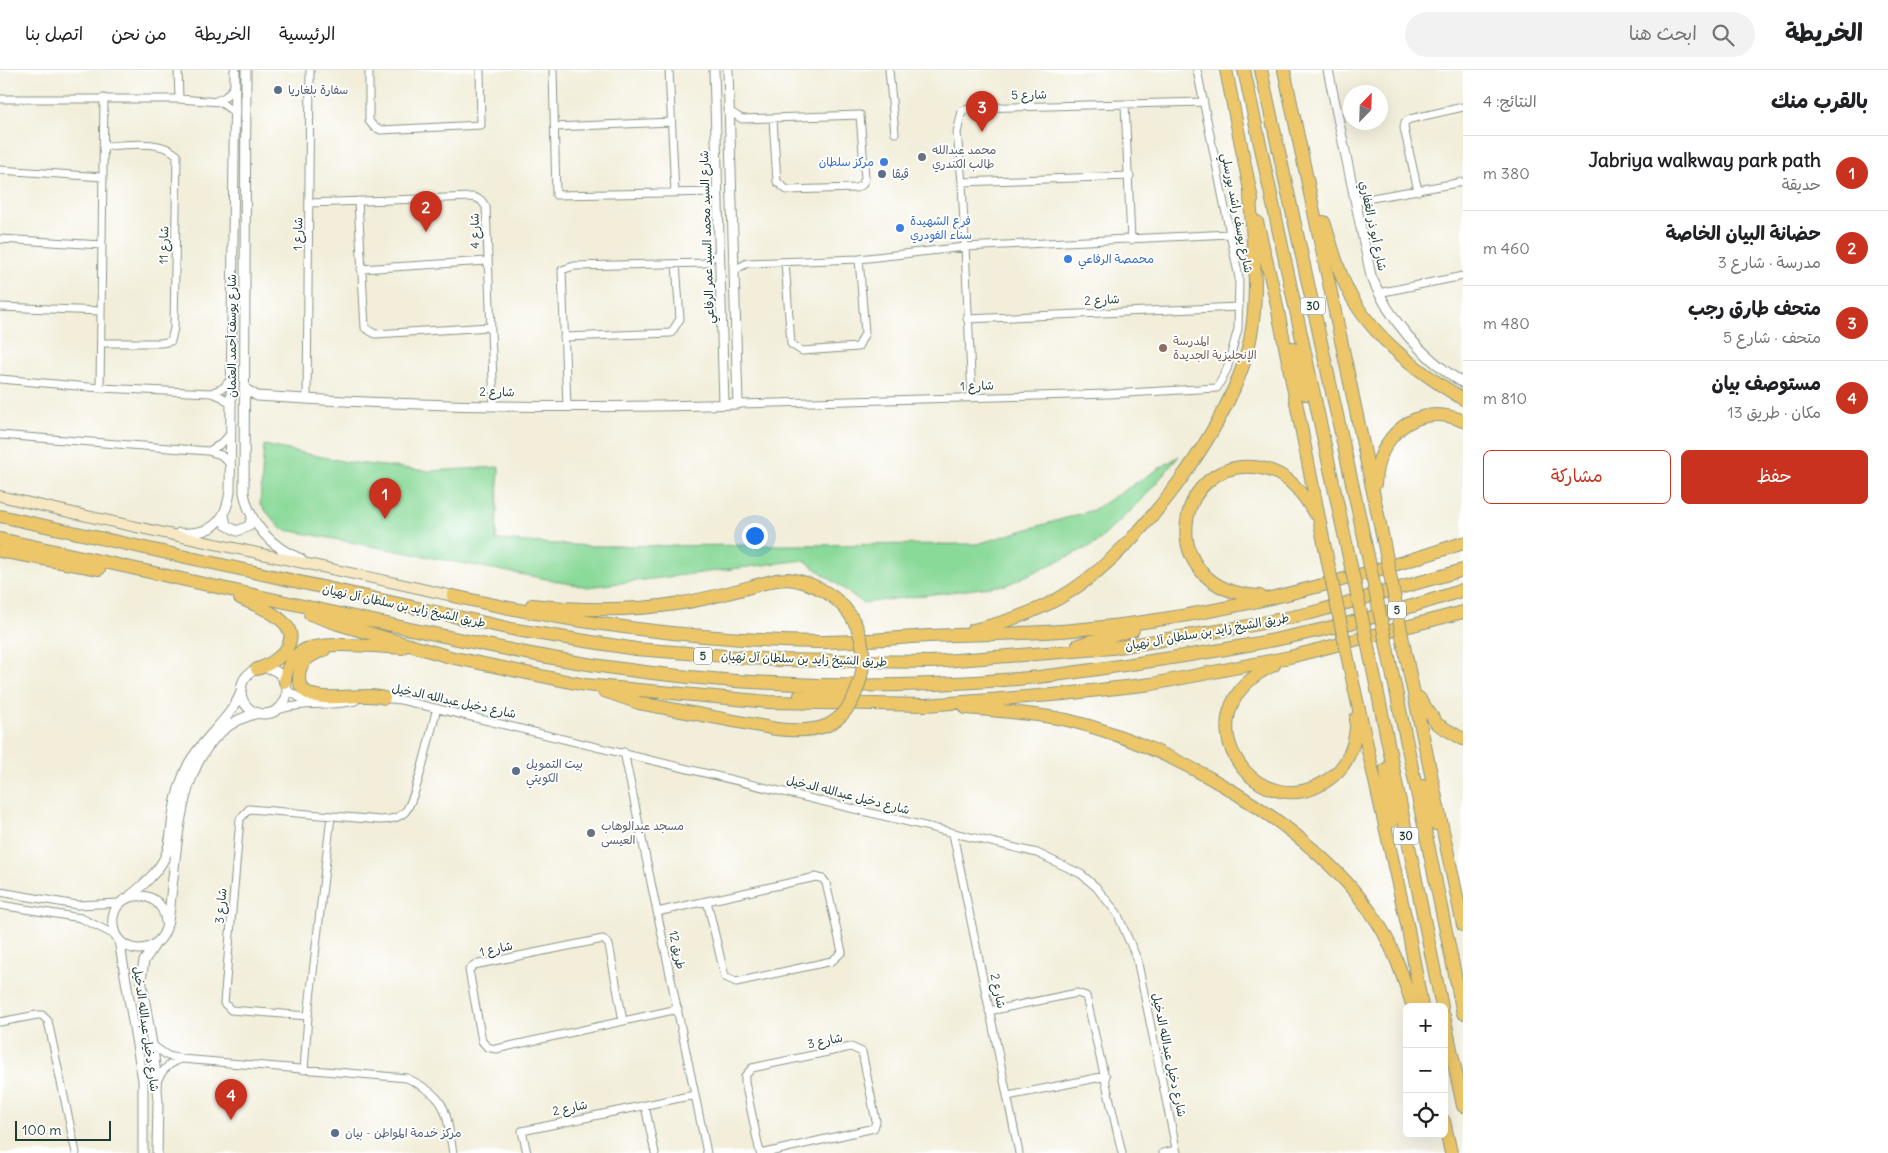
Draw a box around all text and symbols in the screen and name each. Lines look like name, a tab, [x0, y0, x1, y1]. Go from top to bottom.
search box	[1405, 12, 1755, 57]
text: الخريطة	[1785, 17, 1863, 47]
text: ابحث هنا	[1629, 21, 1697, 45]
icon: search	[1709, 21, 1737, 49]
text: اتصل بنا	[25, 22, 83, 45]
text: من نحن	[111, 22, 167, 45]
text: الخريطة	[195, 22, 251, 45]
text: الرئيسية	[279, 22, 336, 45]
place label: سفارة بلغاريا	[288, 82, 348, 98]
marker: سفارة بلغاريا	[272, 84, 284, 96]
north arrow	[1343, 85, 1388, 130]
street label: شارع 5	[1011, 87, 1047, 104]
text: بالقرب منك	[1771, 87, 1868, 114]
pin: 3	[966, 91, 998, 132]
text: النتائج: 4	[1483, 91, 1537, 111]
place label: محمد عبدالله طالب الكندري	[932, 142, 996, 173]
text: Jabriya walkway park path	[1588, 148, 1821, 172]
street label: شارع السيد محمد السيد عمر الرفاعي	[696, 150, 721, 324]
marker: محمد عبدالله طالب الكندري	[916, 151, 928, 163]
street label: شارع يوسف راشد بورسلي	[1215, 152, 1256, 275]
place label: مركز سلطان	[819, 154, 874, 169]
marker: مركز سلطان	[878, 156, 890, 168]
text: 380 m	[1483, 163, 1530, 183]
text: 1	[1849, 163, 1855, 183]
place label: ڤيڤا	[892, 166, 909, 181]
marker: ڤيڤا	[876, 168, 888, 180]
text: حديقة	[1782, 174, 1821, 194]
street label: شارع أبو ذر الغفاري	[1355, 180, 1390, 273]
pin: 2	[410, 191, 442, 232]
street label: شارع 4	[467, 213, 484, 249]
place label: فرع الشهيدة سناء الفودري	[910, 213, 972, 244]
street label: شارع 1	[290, 217, 307, 251]
text: حضانة البيان الخاصة	[1666, 221, 1821, 245]
marker: فرع الشهيدة سناء الفودري	[894, 222, 906, 234]
street label: شارع 11	[156, 226, 173, 264]
text: 460 m	[1483, 238, 1530, 258]
text: 2	[1848, 238, 1856, 258]
place label: محمصة الرفاعي	[1078, 251, 1154, 270]
text: مدرسة · شارع 3	[1718, 252, 1821, 272]
marker: محمصة الرفاعي	[1062, 253, 1074, 265]
street label: شارع يوسف أحمد العثمان	[224, 274, 241, 398]
street label: شارع 2	[1084, 291, 1120, 310]
text: متحف طارق رجب	[1688, 296, 1821, 320]
road number: 30	[1300, 298, 1326, 315]
text: 480 m	[1483, 313, 1530, 333]
text: 3	[1847, 313, 1857, 333]
text: متحف · شارع 5	[1723, 327, 1821, 347]
place label: المدرسة الإنجليزية الجديدة	[1173, 333, 1257, 363]
marker: المدرسة الإنجليزية الجديدة	[1157, 342, 1169, 354]
text: مستوصف بيان	[1711, 371, 1821, 395]
street label: شارع 1	[960, 377, 994, 396]
street label: شارع 2	[479, 384, 515, 401]
text: 810 m	[1483, 388, 1527, 408]
text: 4	[1847, 388, 1857, 408]
text: مكان · طريق 13	[1727, 402, 1821, 422]
button: مشاركة	[1483, 450, 1671, 504]
button: حفظ	[1681, 450, 1868, 504]
pin: 1	[369, 478, 401, 519]
your location	[742, 523, 768, 549]
street label: طريق الشيخ زايد بن سلطان آل نهيان	[321, 581, 487, 632]
road number: 5	[1388, 602, 1406, 618]
street label: طريق الشيخ زايد بن سلطان آل نهيان	[1124, 610, 1291, 655]
road number: 5	[694, 648, 712, 664]
street label: طريق الشيخ زايد بن سلطان آل نهيان	[720, 648, 887, 671]
street label: شارع دخيل عبدالله الدخيل	[390, 680, 518, 723]
place label: بيت التمويل الكويتي	[526, 756, 583, 789]
marker: بيت التمويل الكويتي	[510, 765, 522, 777]
street label: شارع دخيل عبدالله الدخيل	[784, 772, 911, 819]
place label: مسجد عبدالوهاب العيسى	[601, 818, 684, 848]
marker: مسجد عبدالوهاب العيسى	[585, 827, 597, 839]
road number: 30	[1394, 828, 1418, 844]
street label: شارع 3	[211, 888, 232, 925]
street label: طريق 12	[666, 929, 689, 971]
street label: شارع 1	[478, 938, 514, 961]
street label: شارع دخيل عبدالله الدخيل	[128, 965, 163, 1093]
street label: شارع 2	[986, 972, 1010, 1010]
street label: شارع دخيل عبدالله الدخيل	[1147, 991, 1190, 1119]
map controls	[1403, 1003, 1448, 1138]
button: +	[1403, 1003, 1448, 1048]
street label: شارع 3	[806, 1029, 844, 1054]
button: −	[1403, 1048, 1448, 1093]
pin: 4	[215, 1079, 247, 1120]
button: locate	[1403, 1093, 1448, 1138]
street label: شارع 2	[551, 1096, 589, 1120]
scale bar	[15, 1118, 111, 1141]
text: 100 m	[22, 1121, 62, 1139]
place label: مركز خدمة المواطن - بيان	[345, 1125, 462, 1141]
marker: مركز خدمة المواطن - بيان	[329, 1127, 341, 1139]

